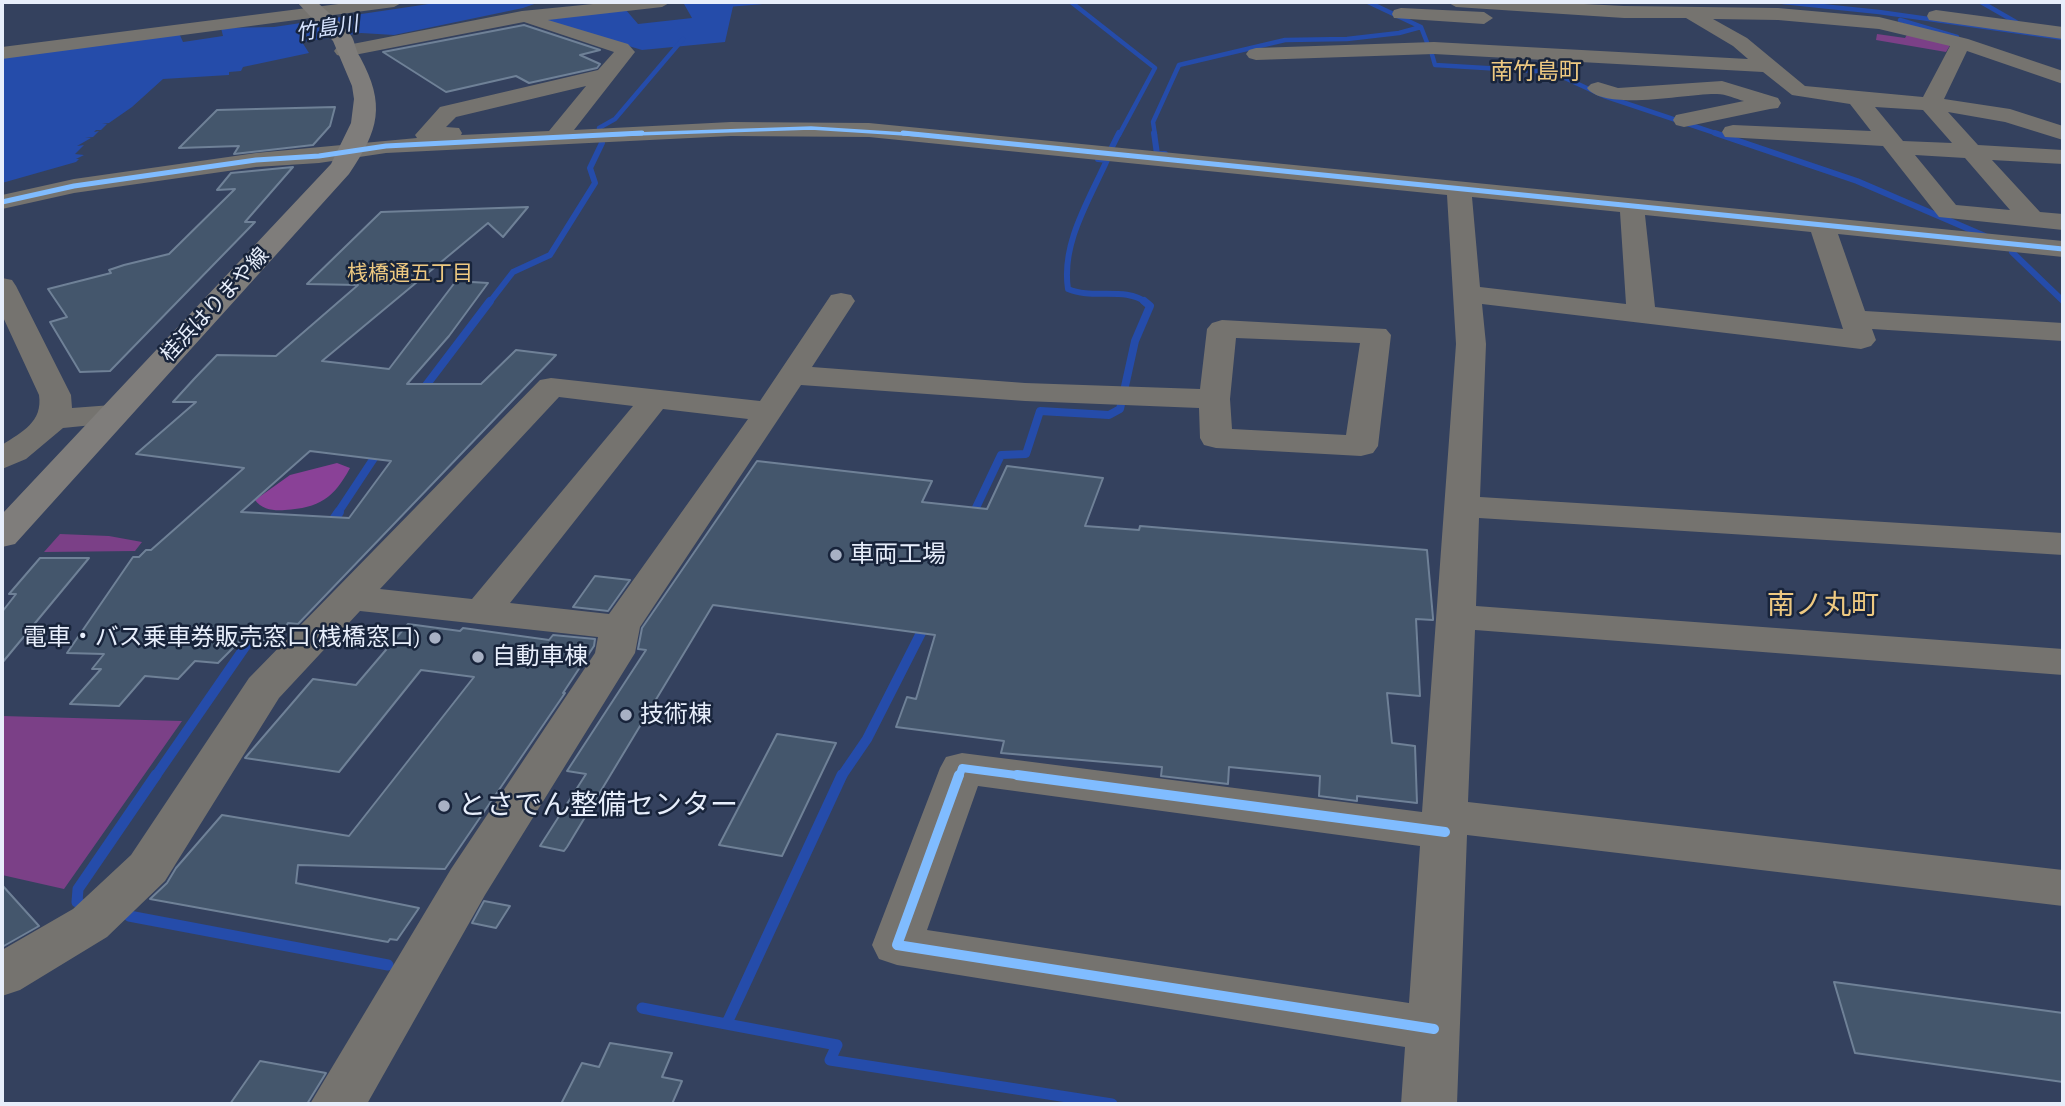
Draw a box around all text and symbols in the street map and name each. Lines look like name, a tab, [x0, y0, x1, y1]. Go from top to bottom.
water label: 竹島川	[294, 12, 360, 46]
district label: 南竹島町	[1490, 58, 1582, 86]
street label: 桂浜はりまや線	[156, 243, 274, 367]
district label: 桟橋通五丁目	[347, 261, 473, 287]
place label: 車両工場	[850, 541, 946, 569]
marker: 車両工場	[828, 547, 844, 563]
district label: 南ノ丸町	[1767, 589, 1879, 623]
place label: 電車・バス乗車券販売窓口(桟橋窓口)	[23, 624, 421, 652]
marker: 電車・バス乗車券販売窓口(桟橋窓口)	[427, 630, 443, 646]
place label: 自動車棟	[492, 643, 588, 671]
marker: 自動車棟	[470, 649, 486, 665]
place label: 技術棟	[640, 701, 712, 729]
marker: 技術棟	[618, 707, 634, 723]
place label: とさでん整備センター	[458, 789, 738, 823]
marker: とさでん整備センター	[436, 798, 452, 814]

